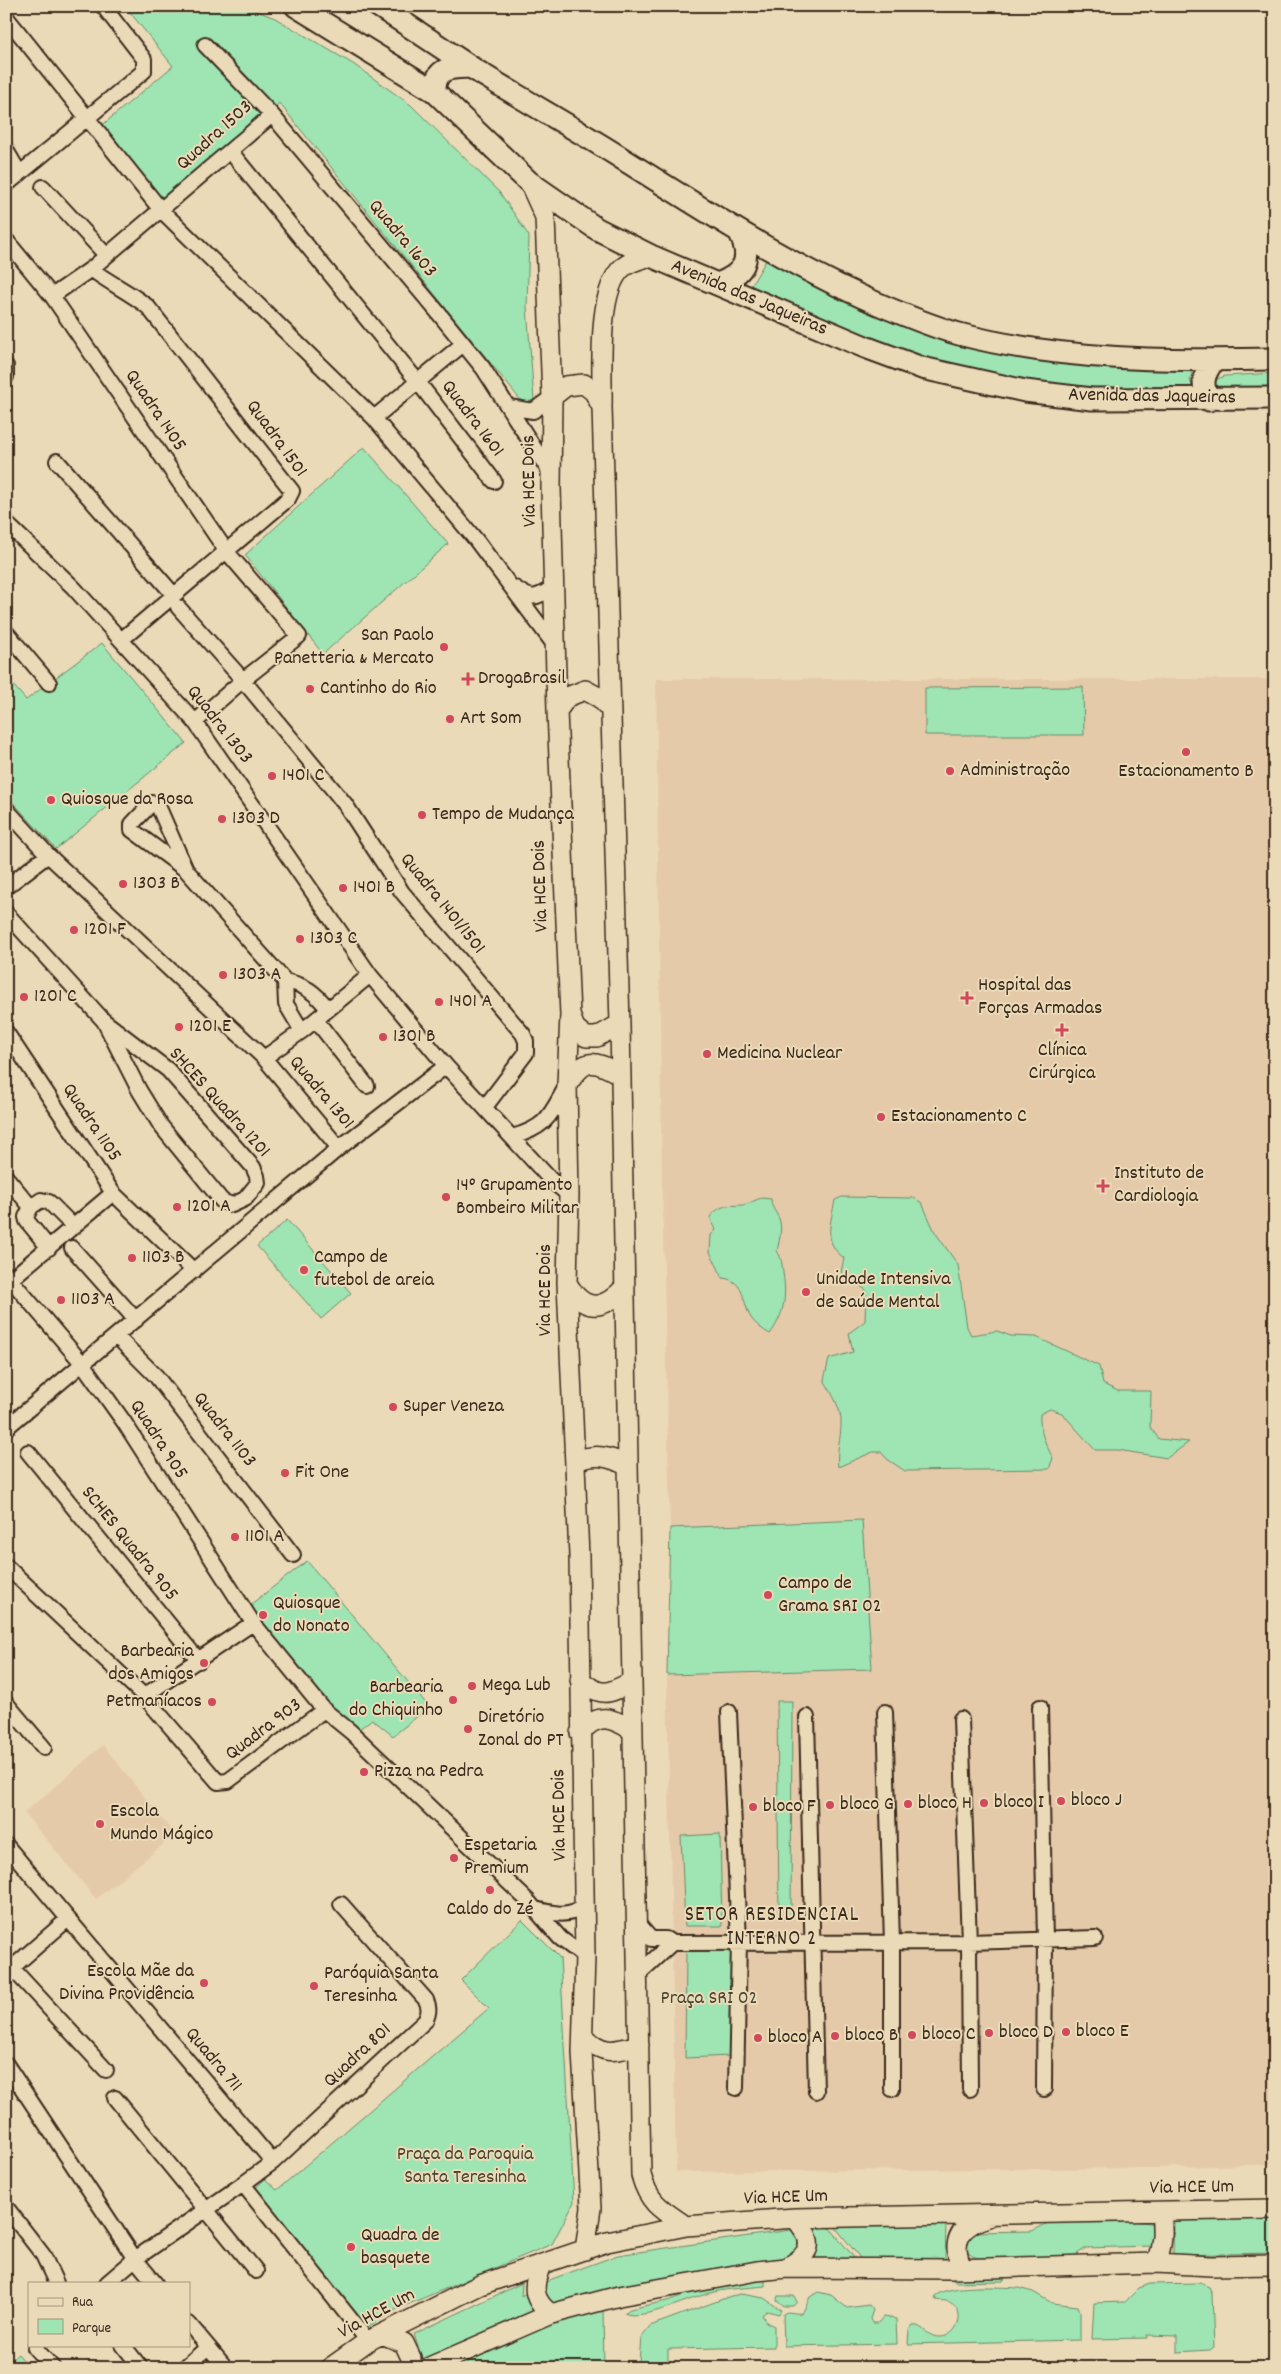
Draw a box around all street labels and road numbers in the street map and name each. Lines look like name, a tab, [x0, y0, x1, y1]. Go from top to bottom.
street label: Quadra 1503	[171, 94, 259, 178]
street label: Quadra 1603	[361, 194, 443, 284]
street label: Avenida das Jaqueiras	[666, 252, 832, 344]
street label: Quadra 1405	[117, 365, 193, 457]
street label: Quadra 1601	[434, 375, 510, 463]
street label: Avenida das Jaqueiras	[1068, 382, 1236, 412]
street label: Quadra 1501	[238, 395, 314, 483]
street label: Via HCE Dois	[515, 435, 545, 527]
street label: Quadra 1303	[179, 680, 259, 770]
street label: Via HCE Dois	[525, 839, 557, 933]
street label: Quadra 1401/1501	[392, 847, 492, 961]
street label: SHCES Quadra 1201	[162, 1042, 276, 1164]
street label: Quadra 1301	[282, 1050, 360, 1136]
street label: Quadra 1105	[54, 1078, 128, 1168]
street label: Via HCE Dois	[532, 1244, 560, 1336]
street label: Quadra 1103	[186, 1386, 262, 1474]
street label: Quadra 905	[122, 1395, 194, 1485]
street label: SCHES Quadra 905	[74, 1480, 184, 1608]
street label: Quadra 903	[220, 1692, 308, 1768]
street label: Via HCE Dois	[545, 1769, 575, 1861]
street label: Quadra 801	[318, 2017, 398, 2095]
street label: Quadra 711	[178, 2022, 248, 2098]
street label: Via HCE Um	[1150, 2173, 1234, 2203]
street label: Via HCE Um	[743, 2183, 829, 2213]
street label: Via HCE Um	[333, 2281, 421, 2347]

